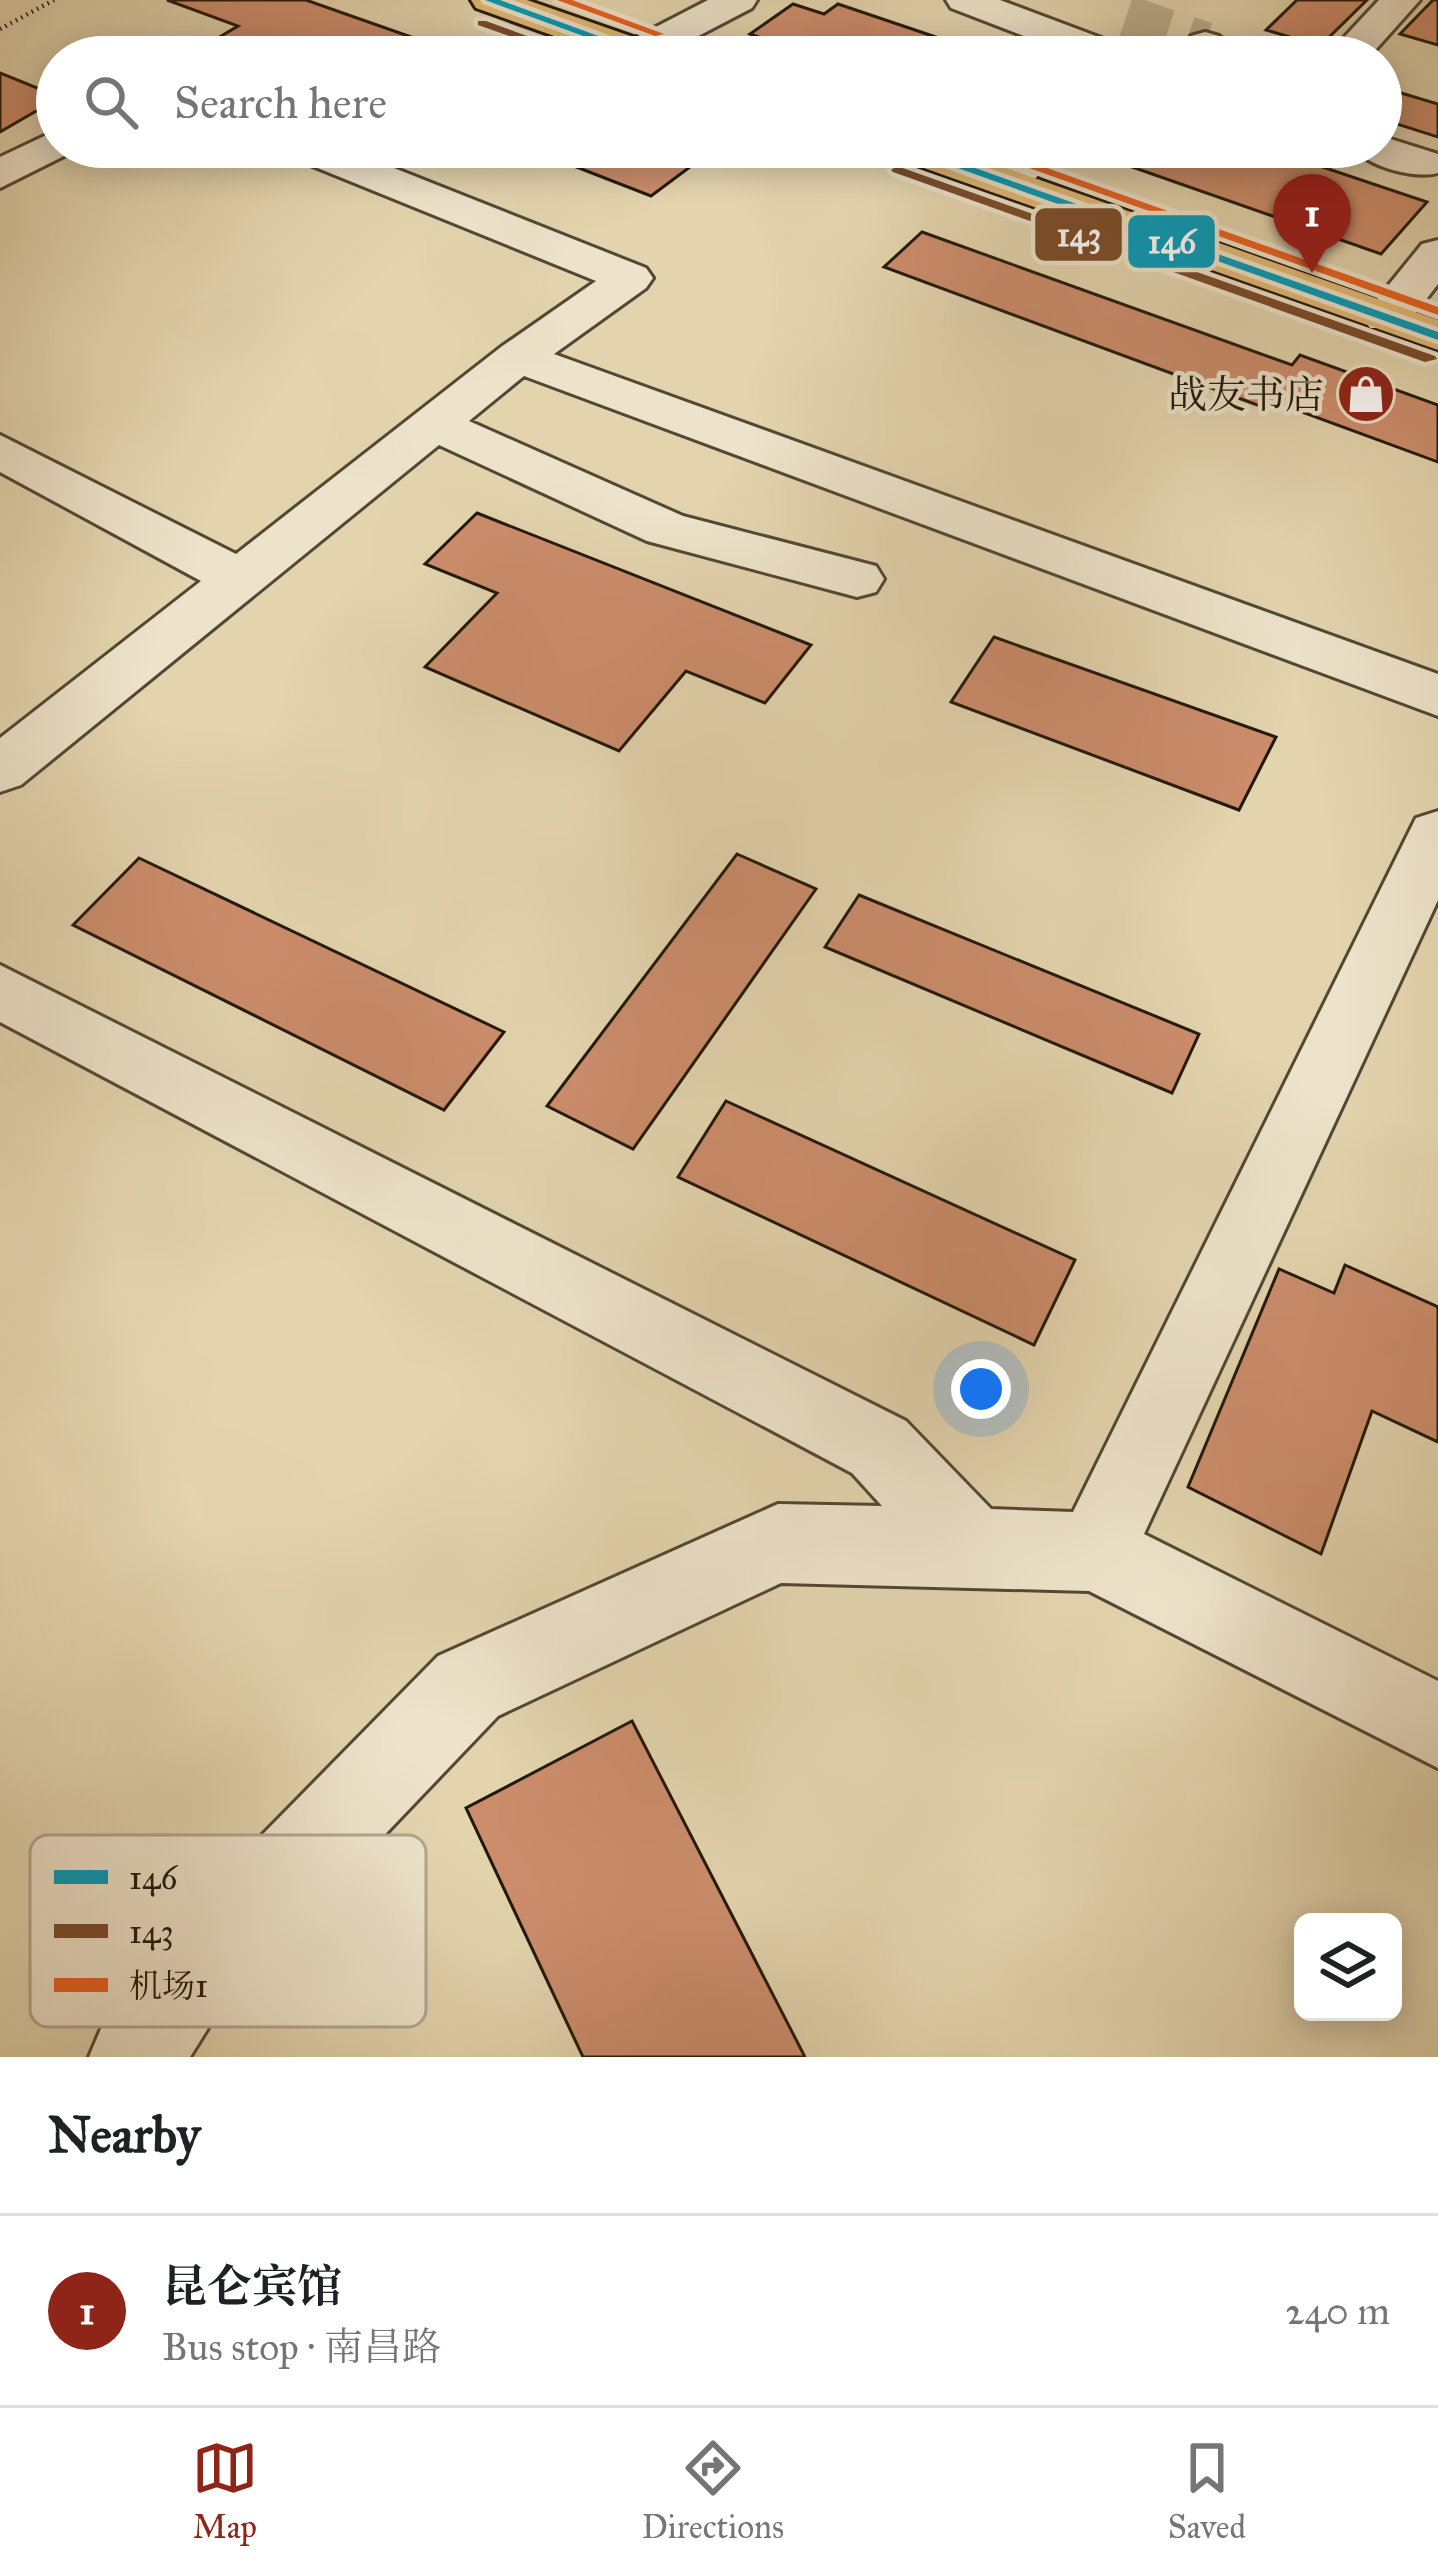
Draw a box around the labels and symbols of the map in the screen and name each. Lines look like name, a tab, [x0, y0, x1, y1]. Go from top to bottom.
pin: 1	[1273, 174, 1351, 273]
line badge: 143	[1033, 206, 1124, 263]
line badge: 146	[1126, 213, 1217, 270]
text: 143	[1057, 215, 1101, 255]
text: 146	[1148, 222, 1198, 262]
shop icon: 战友书店	[1335, 363, 1397, 425]
place label: 战友书店	[1168, 371, 1324, 419]
your location	[951, 1359, 1011, 1419]
legend	[30, 1835, 426, 2027]
text: 146	[129, 1858, 178, 1898]
text: 143	[129, 1912, 174, 1952]
text: 机场1	[129, 1966, 208, 2006]

